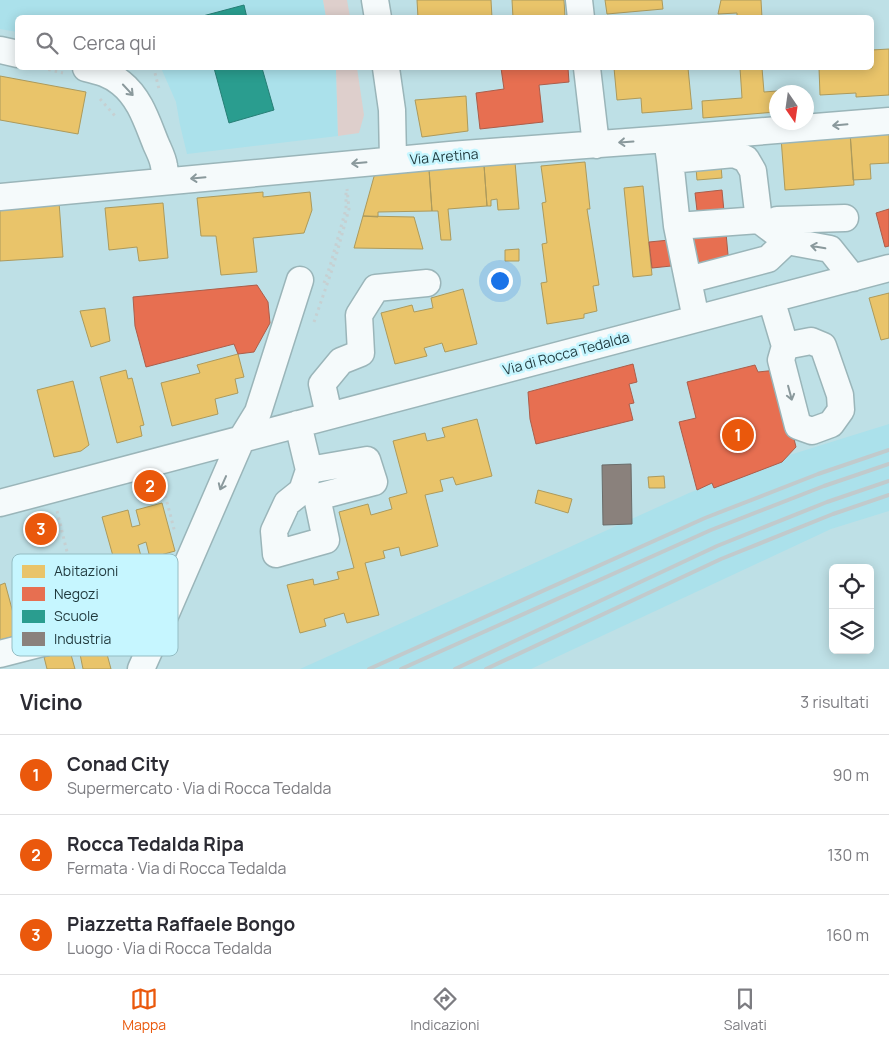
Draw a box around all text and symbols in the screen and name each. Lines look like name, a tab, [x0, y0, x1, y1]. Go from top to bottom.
search box	[15, 15, 874, 70]
icon: search	[33, 29, 61, 57]
text: Cerca qui	[73, 30, 156, 56]
one-way arrow	[122, 84, 134, 96]
north arrow	[769, 85, 814, 130]
one-way arrow	[833, 120, 849, 129]
one-way arrow	[618, 138, 634, 147]
street label: Via Aretina	[409, 144, 479, 168]
one-way arrow	[352, 158, 368, 168]
one-way arrow	[190, 173, 206, 183]
one-way arrow	[810, 242, 826, 251]
your location	[487, 268, 513, 294]
street label: Via di Rocca Tedalda	[501, 327, 631, 379]
one-way arrow	[785, 384, 795, 400]
pin: 1	[722, 416, 754, 454]
pin: 2	[134, 467, 166, 505]
one-way arrow	[217, 475, 227, 490]
pin: 3	[25, 510, 57, 548]
legend	[12, 554, 178, 656]
text: Abitazioni	[54, 561, 118, 580]
map controls	[829, 564, 874, 654]
button: locate	[829, 564, 874, 609]
text: Negozi	[54, 584, 99, 603]
text: Scuole	[54, 606, 98, 625]
button: layers	[829, 609, 874, 654]
text: Industria	[54, 629, 111, 648]
text: Vicino	[20, 688, 83, 716]
text: 3 risultati	[800, 691, 869, 713]
text: Conad City	[67, 751, 169, 777]
text: 1	[32, 764, 40, 786]
text: 90 m	[833, 764, 869, 786]
text: Supermercato · Via di Rocca Tedalda	[67, 777, 331, 799]
text: Rocca Tedalda Ripa	[67, 831, 244, 857]
text: 2	[31, 844, 41, 866]
text: 130 m	[827, 844, 869, 866]
text: Fermata · Via di Rocca Tedalda	[67, 857, 286, 879]
text: Piazzetta Raffaele Bongo	[67, 911, 295, 937]
text: 3	[31, 924, 41, 946]
text: 160 m	[826, 924, 869, 946]
text: Luogo · Via di Rocca Tedalda	[67, 937, 272, 959]
tab: Mappa	[122, 985, 166, 1034]
tab: Indicazioni	[410, 985, 479, 1034]
tab: Salvati	[724, 985, 767, 1034]

